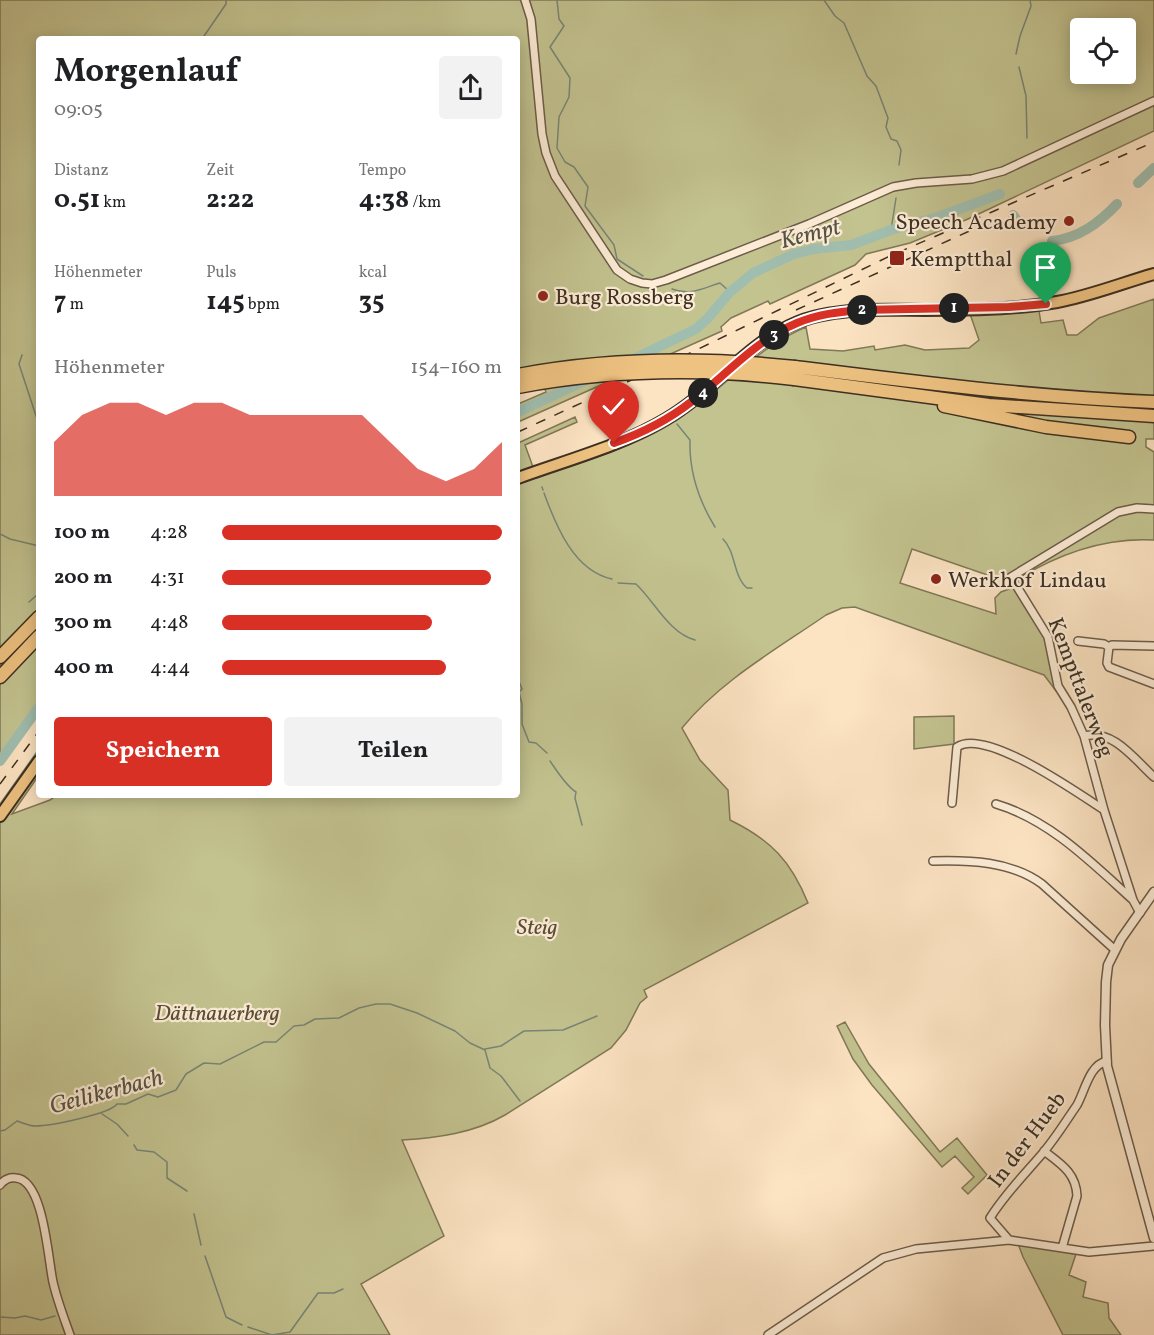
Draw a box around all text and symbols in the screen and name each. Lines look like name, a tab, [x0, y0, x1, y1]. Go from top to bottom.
map controls	[1070, 18, 1136, 84]
button: locate	[1070, 18, 1136, 84]
text: Morgenlauf	[54, 50, 239, 96]
button: share	[439, 56, 502, 119]
text: 09:05	[54, 96, 103, 124]
text: Distanz	[54, 160, 109, 182]
text: Zeit	[206, 160, 234, 182]
text: Tempo	[359, 160, 406, 182]
text: 0.51	[54, 182, 100, 218]
text: 2:22	[206, 182, 254, 218]
text: 4:38	[359, 182, 409, 218]
text: km	[100, 192, 126, 214]
text: /km	[409, 192, 441, 214]
place label: Speech Academy	[895, 208, 1057, 239]
water label: Kempt	[777, 211, 845, 259]
marker: Speech Academy	[1062, 214, 1076, 228]
pin	[1020, 242, 1071, 304]
place label: Kemptthal	[910, 245, 1012, 276]
marker: Kemptthal	[888, 249, 906, 267]
icon: arrive	[1029, 251, 1062, 284]
text: Höhenmeter	[54, 262, 143, 284]
text: Puls	[206, 262, 236, 284]
text: kcal	[359, 262, 387, 284]
place label: Burg Rossberg	[555, 283, 694, 314]
text: 7	[54, 284, 66, 320]
text: 145	[206, 284, 245, 320]
text: 35	[359, 284, 384, 320]
marker: Burg Rossberg	[536, 289, 550, 303]
pin: 1	[939, 293, 969, 323]
text: m	[66, 294, 84, 316]
text: bpm	[245, 294, 280, 316]
pin: 2	[847, 295, 877, 325]
text: 1	[951, 297, 957, 319]
text: 2	[858, 299, 866, 321]
pin: 3	[759, 320, 789, 350]
text: 3	[770, 324, 778, 346]
text: Höhenmeter	[54, 354, 165, 382]
text: 154–160 m	[411, 354, 502, 382]
pin: 4	[688, 378, 718, 408]
pin	[588, 381, 639, 443]
text: 4	[698, 382, 708, 404]
icon: check	[597, 390, 630, 423]
text: 100 m	[54, 519, 110, 547]
text: 4:28	[150, 519, 188, 547]
text: 200 m	[54, 564, 112, 592]
text: 4:31	[150, 564, 185, 592]
place label: Werkhof Lindau	[948, 566, 1107, 597]
marker: Werkhof Lindau	[929, 572, 943, 586]
text: 300 m	[54, 609, 112, 637]
text: 4:48	[150, 609, 188, 637]
street label: Kempttalerweg	[1039, 614, 1121, 762]
text: 400 m	[54, 654, 114, 682]
text: 4:44	[150, 654, 191, 682]
button: Speichern	[54, 717, 272, 786]
button: Teilen	[284, 717, 502, 786]
park label: Steig	[517, 913, 557, 944]
park label: Dättnauerberg	[154, 999, 280, 1030]
water label: Geilikerbach	[46, 1061, 167, 1124]
street label: In der Hueb	[982, 1086, 1074, 1195]

